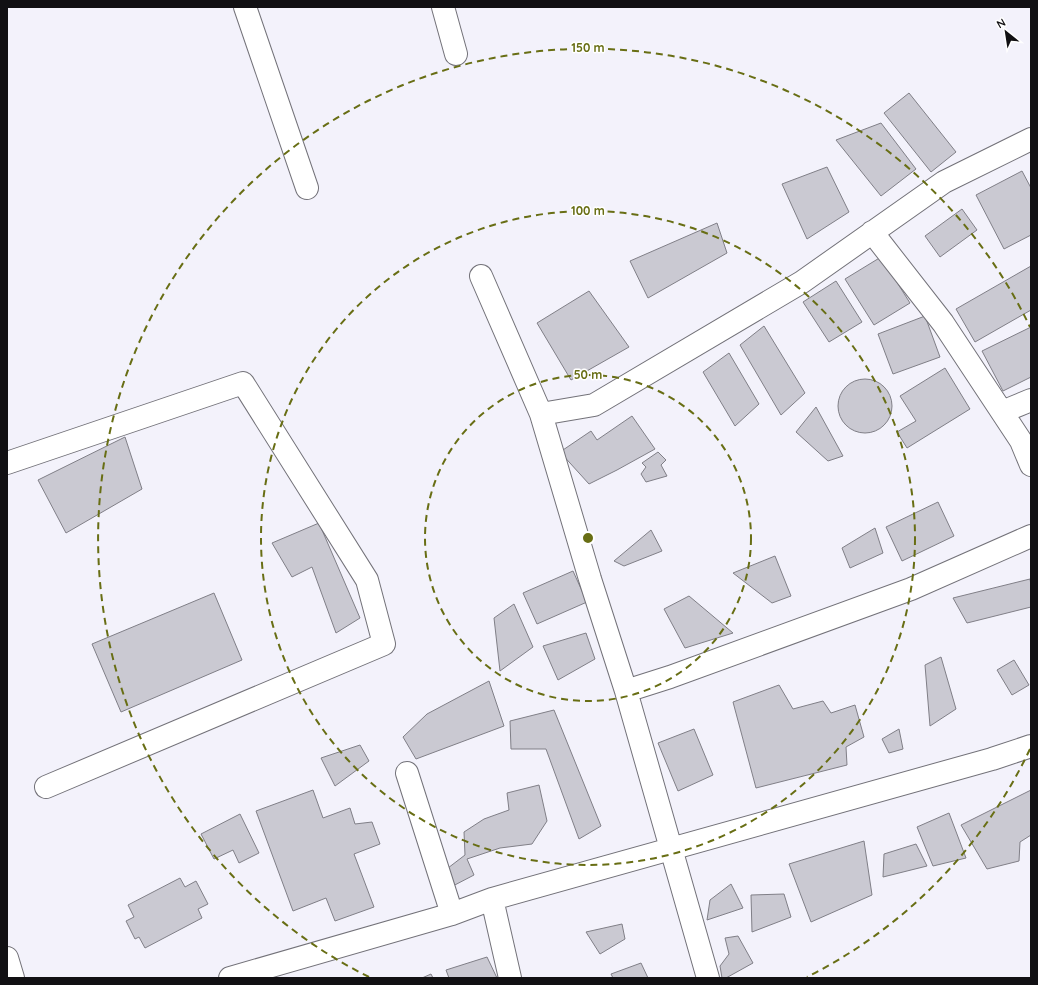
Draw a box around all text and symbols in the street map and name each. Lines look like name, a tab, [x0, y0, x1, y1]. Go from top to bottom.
north arrow	[986, 12, 1026, 52]
text: N	[994, 15, 1008, 31]
text: 150 m	[571, 40, 605, 55]
text: 100 m	[571, 203, 605, 218]
text: 50 m	[574, 367, 602, 382]
centre of rings	[581, 531, 595, 545]

